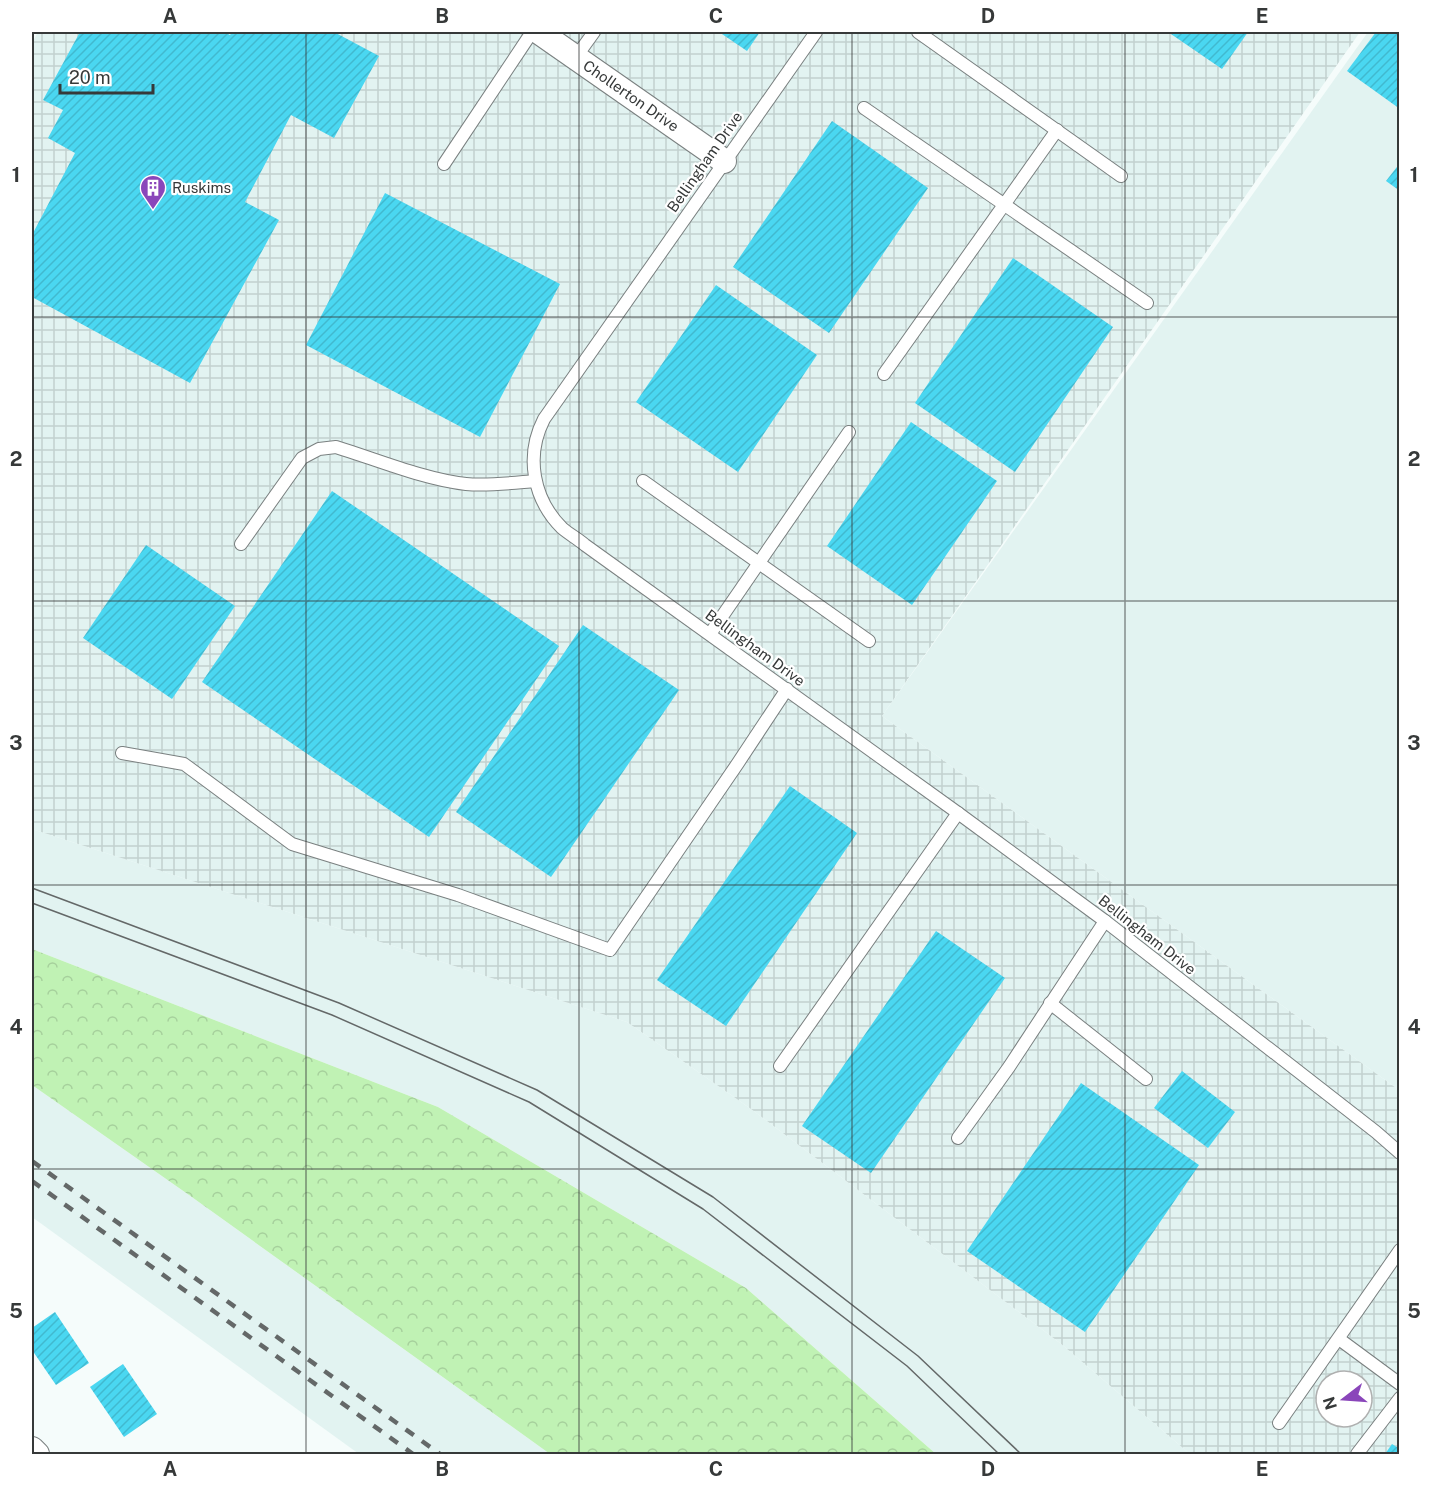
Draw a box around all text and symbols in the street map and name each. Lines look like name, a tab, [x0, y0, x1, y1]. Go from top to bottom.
text: A	[163, 4, 177, 28]
text: B	[435, 4, 449, 28]
text: C	[709, 4, 723, 28]
text: D	[981, 4, 995, 28]
text: E	[1256, 4, 1268, 28]
scale bar	[60, 57, 153, 95]
street label: Chollerton Drive	[580, 57, 682, 135]
text: 20 m	[69, 67, 111, 88]
street label: Bellingham Drive	[664, 108, 746, 215]
text: 1	[12, 163, 20, 187]
text: 1	[1410, 163, 1418, 187]
building icon: Ruskims	[138, 173, 168, 211]
place label: Ruskims	[172, 179, 231, 196]
text: 2	[10, 447, 22, 471]
text: 2	[1408, 447, 1420, 471]
street label: Bellingham Drive	[702, 606, 808, 689]
text: 3	[9, 731, 23, 755]
text: 3	[1407, 731, 1421, 755]
street label: Bellingham Drive	[1095, 891, 1199, 978]
text: 4	[9, 1015, 23, 1039]
text: 4	[1407, 1015, 1421, 1039]
text: 5	[9, 1299, 23, 1323]
text: 5	[1407, 1299, 1421, 1323]
north arrow	[1314, 1369, 1374, 1429]
text: N	[1319, 1394, 1341, 1412]
text: A	[163, 1457, 177, 1481]
text: B	[435, 1457, 449, 1481]
text: C	[709, 1457, 723, 1481]
text: D	[981, 1457, 995, 1481]
text: E	[1256, 1457, 1268, 1481]

